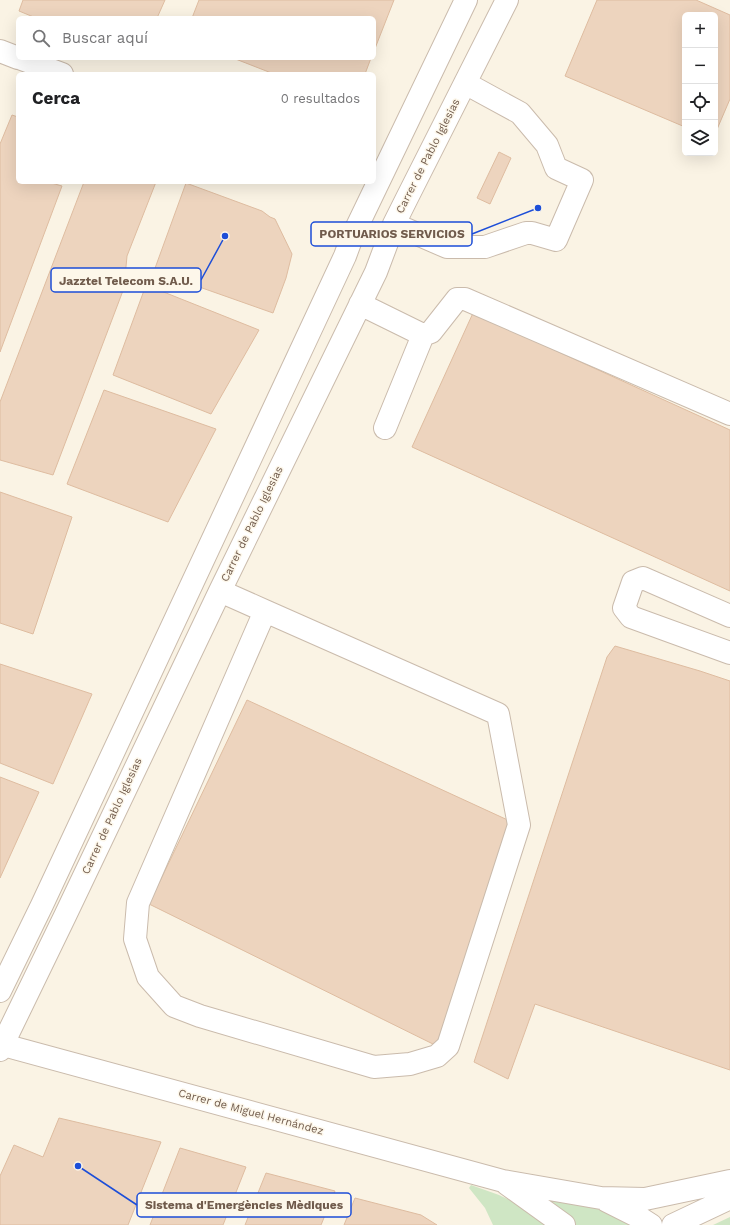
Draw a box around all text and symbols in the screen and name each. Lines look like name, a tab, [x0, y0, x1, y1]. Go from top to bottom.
map controls	[682, 12, 718, 156]
button: +	[682, 12, 718, 48]
search box	[16, 16, 376, 60]
icon: search	[30, 27, 52, 49]
text: Buscar aquí	[62, 29, 148, 47]
button: −	[682, 48, 718, 84]
button: locate	[682, 84, 718, 120]
text: Cerca	[32, 88, 80, 108]
text: 0 resultados	[281, 91, 360, 106]
street label: Carrer de Pablo Iglesias	[393, 96, 463, 215]
button: layers	[682, 120, 718, 156]
callout: PORTUARIOS SERVICIOS	[311, 222, 472, 246]
text: PORTUARIOS SERVICIOS	[319, 227, 465, 241]
callout: Jazztel Telecom S.A.U.	[51, 268, 201, 292]
text: Jazztel Telecom S.A.U.	[59, 274, 193, 288]
street label: Carrer de Pablo Iglesias	[218, 464, 286, 584]
street label: Carrer de Pablo Iglesias	[79, 756, 145, 876]
street label: Carrer de Miguel Hernández	[177, 1086, 325, 1138]
callout: Sistema d'Emergències Mèdiques	[137, 1193, 351, 1217]
text: Sistema d'Emergències Mèdiques	[145, 1198, 344, 1212]

